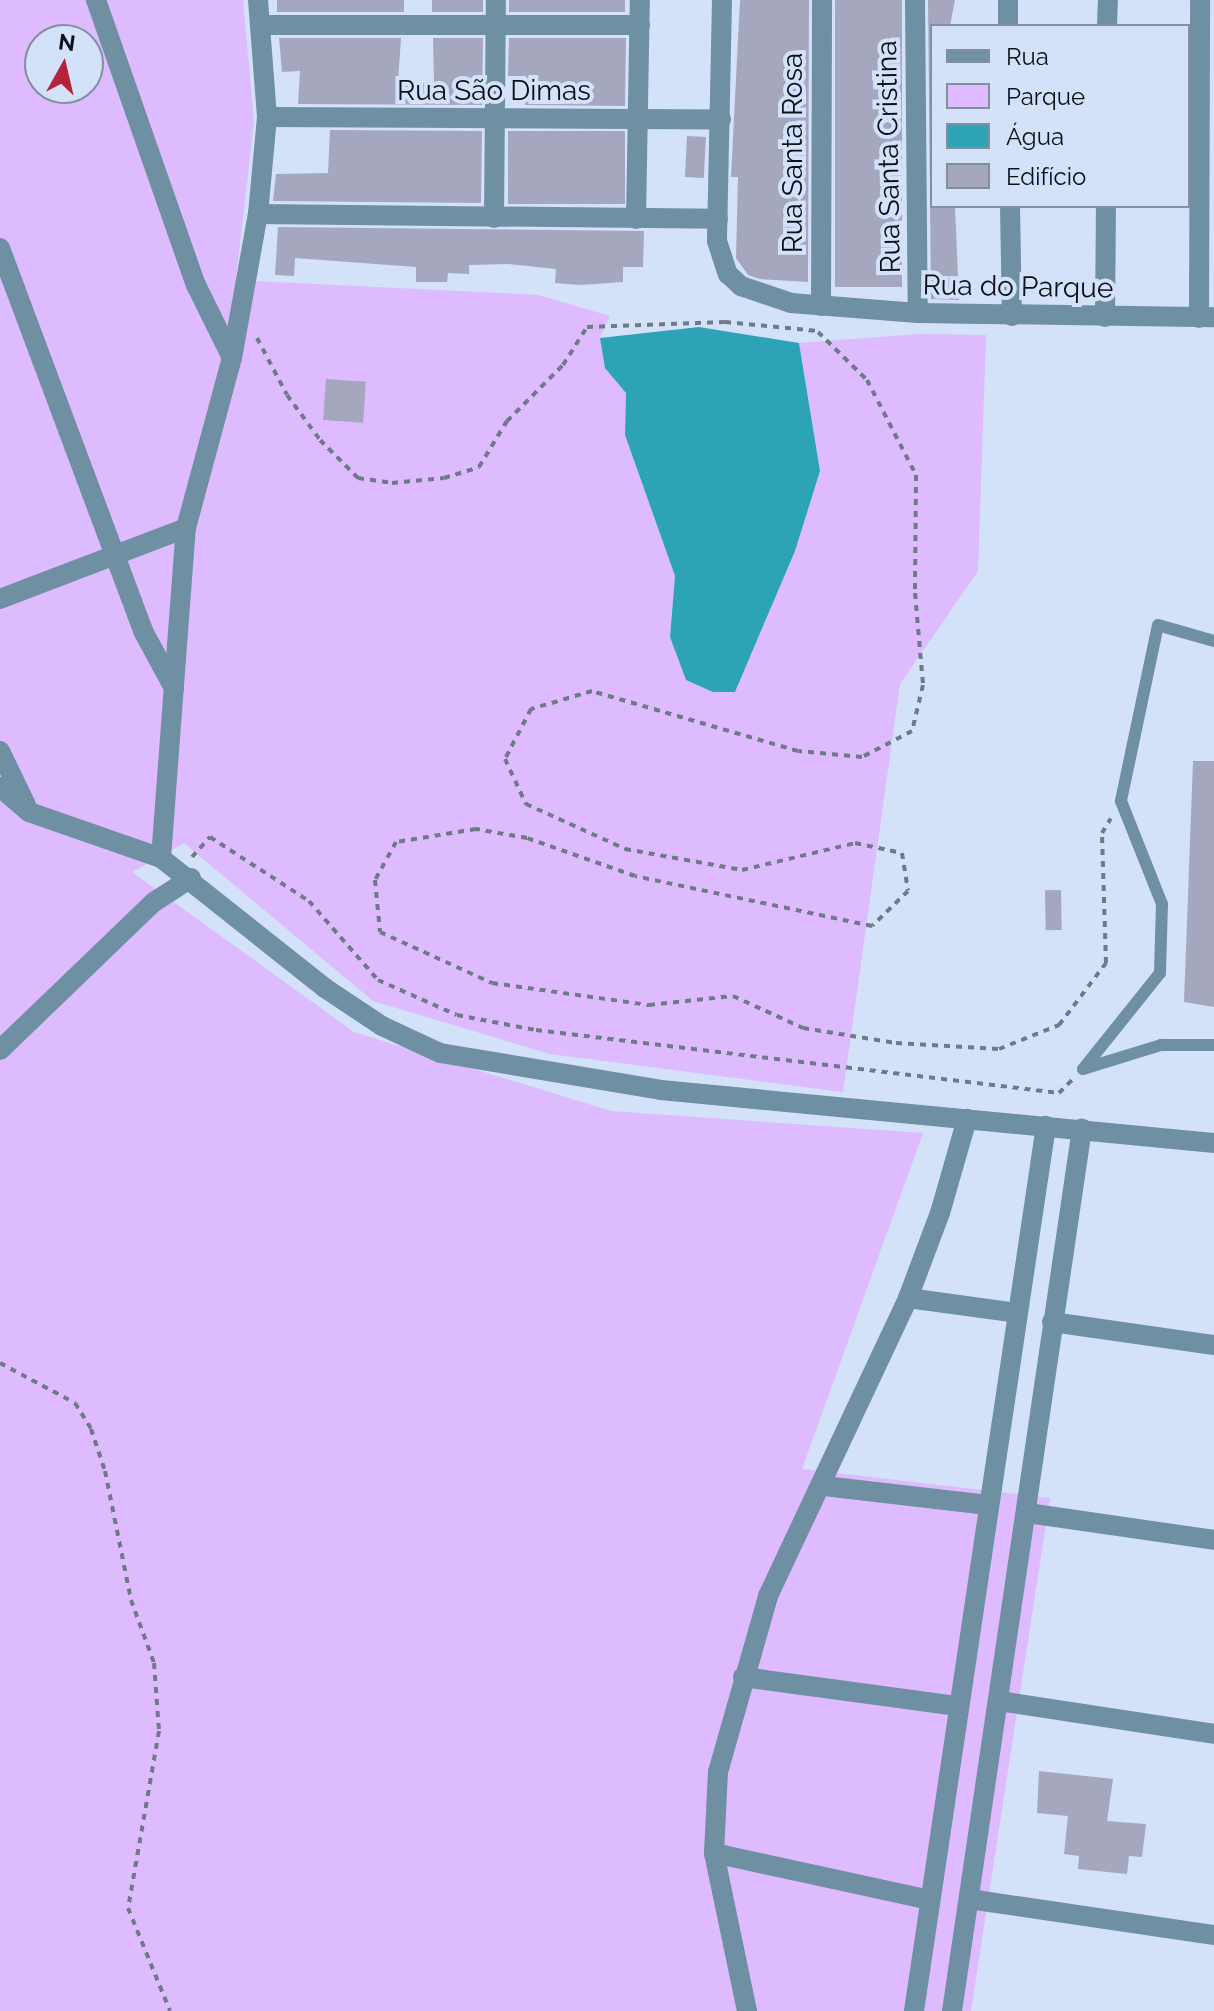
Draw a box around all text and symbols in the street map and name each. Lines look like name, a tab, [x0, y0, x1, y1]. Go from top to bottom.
north arrow	[24, 24, 104, 104]
legend	[930, 24, 1190, 208]
text: N	[57, 28, 77, 56]
street label: Rua Santa Cristina	[870, 40, 908, 274]
text: Rua	[1006, 42, 1049, 71]
street label: Rua Santa Rosa	[776, 53, 810, 253]
street label: Rua São Dimas	[397, 74, 591, 108]
text: Parque	[1006, 82, 1085, 111]
text: Água	[1006, 122, 1064, 151]
text: Edifício	[1006, 162, 1086, 191]
street label: Rua do Parque	[922, 269, 1114, 305]

